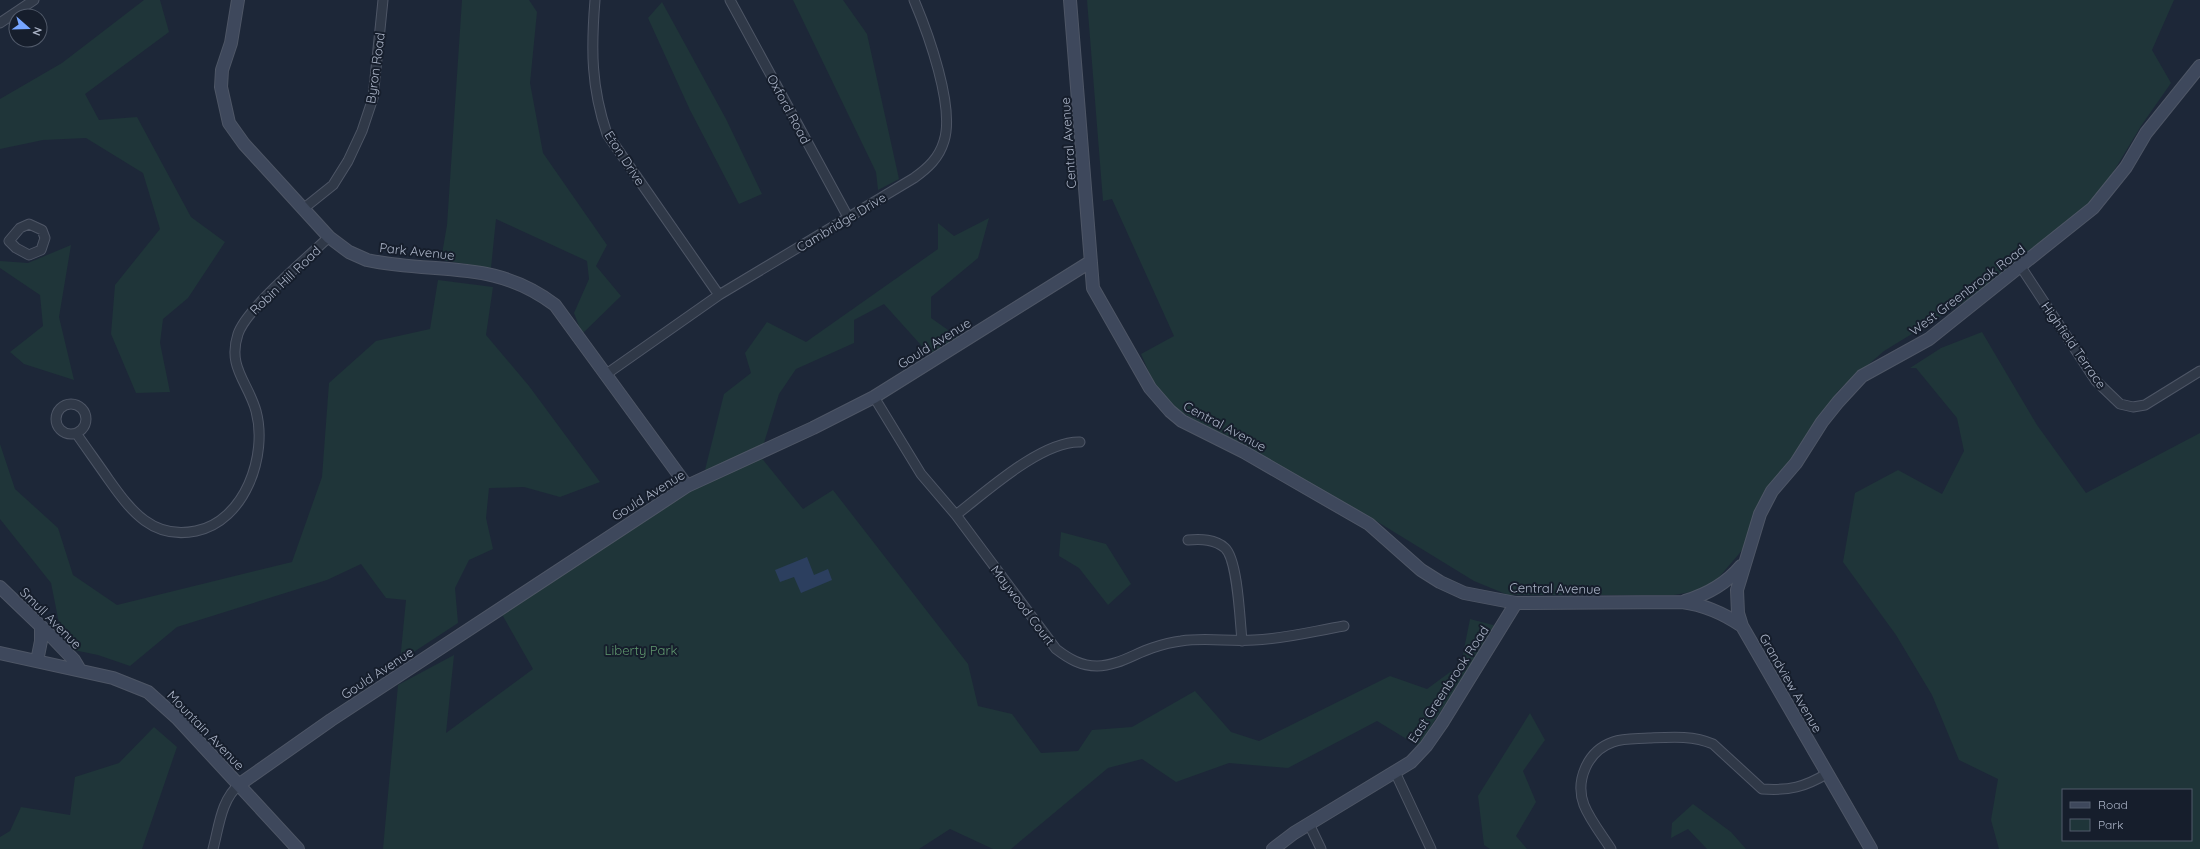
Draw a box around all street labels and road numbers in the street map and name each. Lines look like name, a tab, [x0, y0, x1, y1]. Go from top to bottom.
street label: Byron Road	[362, 31, 388, 105]
street label: Oxford Road	[764, 71, 814, 147]
street label: Central Avenue	[1057, 97, 1079, 189]
street label: Eton Drive	[601, 128, 649, 188]
street label: Cambridge Drive	[793, 189, 889, 255]
street label: Park Avenue	[379, 239, 455, 263]
street label: West Greenbrook Road	[1906, 241, 2028, 339]
street label: Robin Hill Road	[246, 242, 324, 318]
street label: Highfield Terrace	[2038, 299, 2110, 391]
street label: Gould Avenue	[895, 314, 973, 372]
street label: Central Avenue	[1181, 397, 1269, 455]
street label: Gould Avenue	[609, 466, 687, 524]
street label: Maywood Court	[988, 562, 1058, 648]
street label: Central Avenue	[1509, 579, 1601, 597]
street label: Smull Avenue	[17, 584, 85, 652]
street label: East Greenbrook Road	[1404, 622, 1492, 746]
street label: Grandview Avenue	[1756, 631, 1826, 735]
street label: Gould Avenue	[338, 644, 416, 702]
street label: Mountain Avenue	[164, 687, 248, 773]

